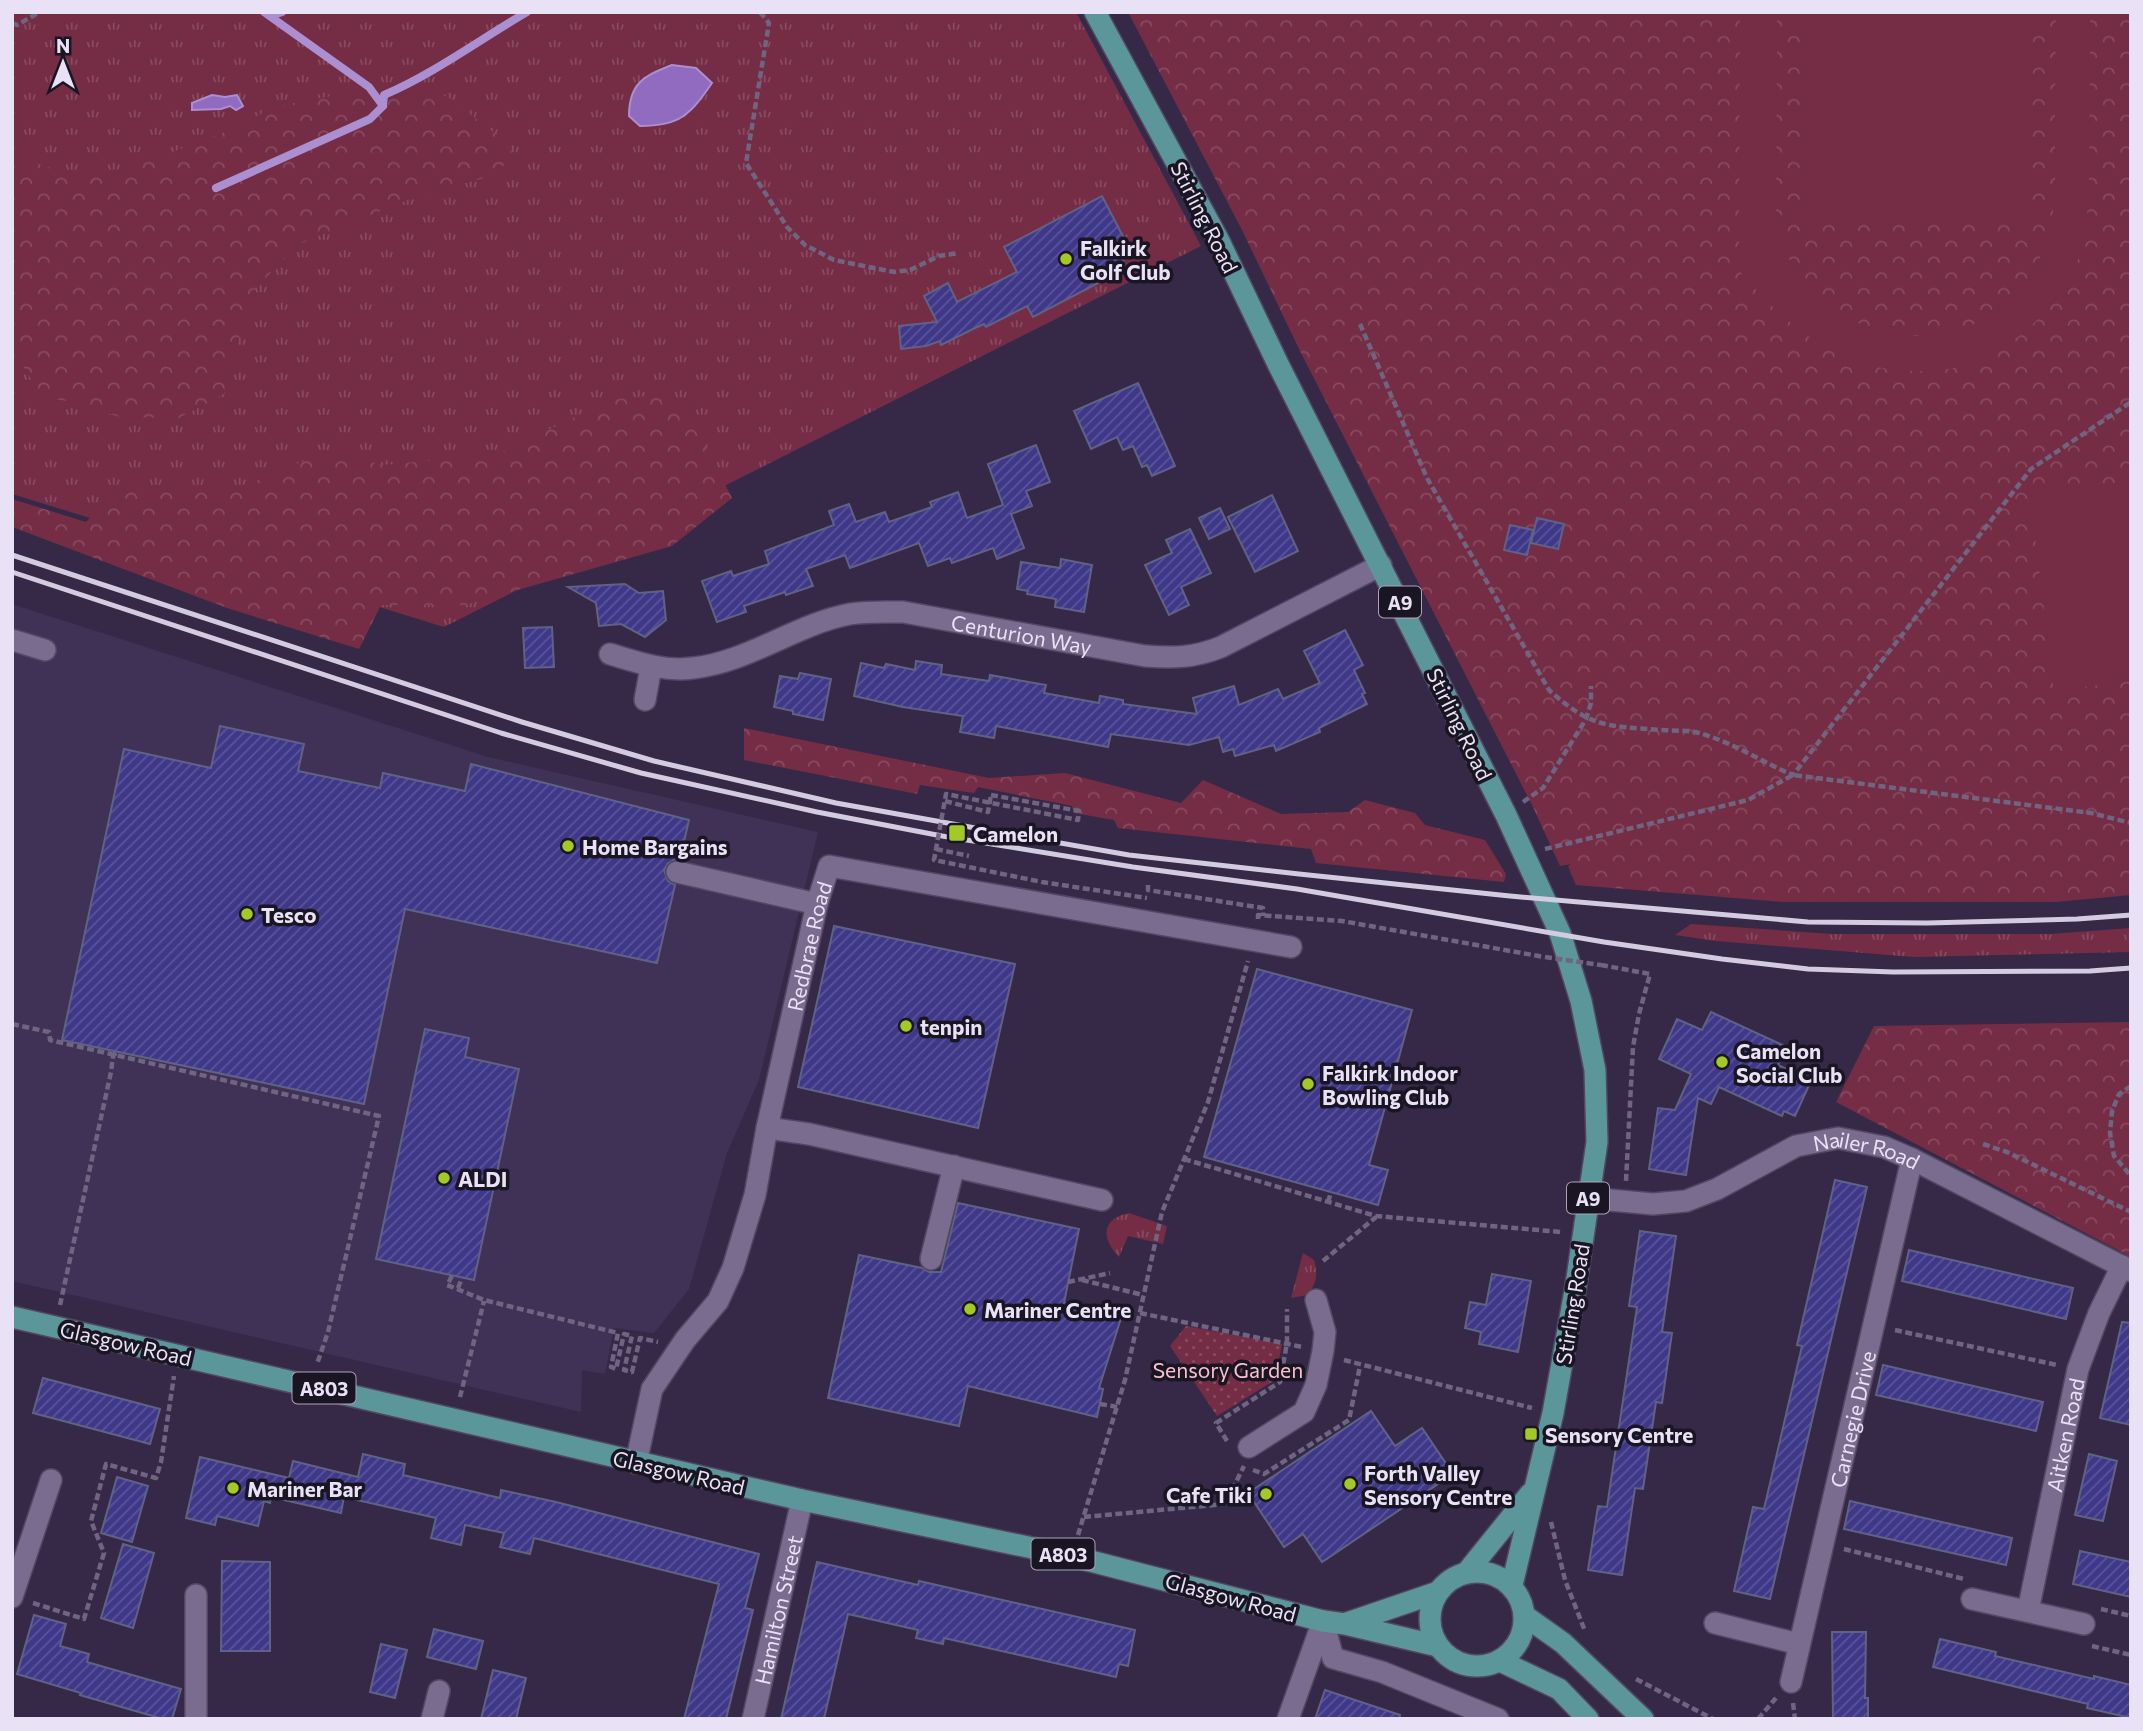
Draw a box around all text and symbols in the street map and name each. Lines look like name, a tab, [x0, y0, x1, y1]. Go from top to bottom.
north arrow	[28, 28, 98, 98]
text: N	[56, 34, 70, 57]
street label: Stirling Road	[1166, 157, 1244, 277]
place label: Falkirk Golf Club	[1080, 235, 1171, 284]
marker: Falkirk Golf Club	[1058, 251, 1074, 267]
road number: A9	[1379, 586, 1421, 618]
street label: Centurion Way	[949, 609, 1094, 659]
street label: Stirling Road	[1422, 664, 1498, 784]
place label: Camelon	[973, 821, 1058, 846]
marker: Camelon	[947, 823, 967, 843]
place label: Home Bargains	[582, 834, 728, 859]
marker: Home Bargains	[560, 838, 576, 854]
street label: Redbrae Road	[781, 878, 836, 1013]
place label: Tesco	[261, 902, 317, 927]
marker: Tesco	[239, 906, 255, 922]
place label: tenpin	[920, 1014, 982, 1039]
marker: tenpin	[898, 1018, 914, 1034]
place label: Camelon Social Club	[1736, 1038, 1842, 1087]
marker: Camelon Social Club	[1714, 1054, 1730, 1070]
place label: Falkirk Indoor Bowling Club	[1322, 1060, 1458, 1109]
marker: Falkirk Indoor Bowling Club	[1300, 1076, 1316, 1092]
street label: Nailer Road	[1811, 1125, 1924, 1173]
place label: ALDI	[458, 1166, 507, 1191]
marker: ALDI	[436, 1170, 452, 1186]
road number: A9	[1567, 1182, 1609, 1214]
street label: Stirling Road	[1550, 1242, 1594, 1366]
place label: Mariner Centre	[984, 1297, 1131, 1322]
marker: Mariner Centre	[962, 1301, 978, 1317]
street label: Glasgow Road	[58, 1316, 194, 1370]
street label: Carnegie Drive	[1824, 1348, 1880, 1490]
park label: Sensory Garden	[1153, 1357, 1303, 1382]
road number: A803	[292, 1372, 356, 1404]
street label: Aitken Road	[2040, 1376, 2088, 1494]
place label: Sensory Centre	[1545, 1422, 1693, 1447]
marker: Sensory Centre	[1523, 1426, 1539, 1442]
street label: Glasgow Road	[611, 1445, 747, 1499]
place label: Forth Valley Sensory Centre	[1364, 1460, 1512, 1509]
place label: Mariner Bar	[247, 1476, 362, 1501]
marker: Forth Valley Sensory Centre	[1342, 1476, 1358, 1492]
marker: Mariner Bar	[225, 1480, 241, 1496]
place label: Cafe Tiki	[1166, 1482, 1252, 1507]
marker: Cafe Tiki	[1258, 1486, 1274, 1502]
street label: Hamilton Street	[749, 1533, 806, 1687]
road number: A803	[1032, 1538, 1094, 1570]
street label: Glasgow Road	[1163, 1568, 1299, 1626]

